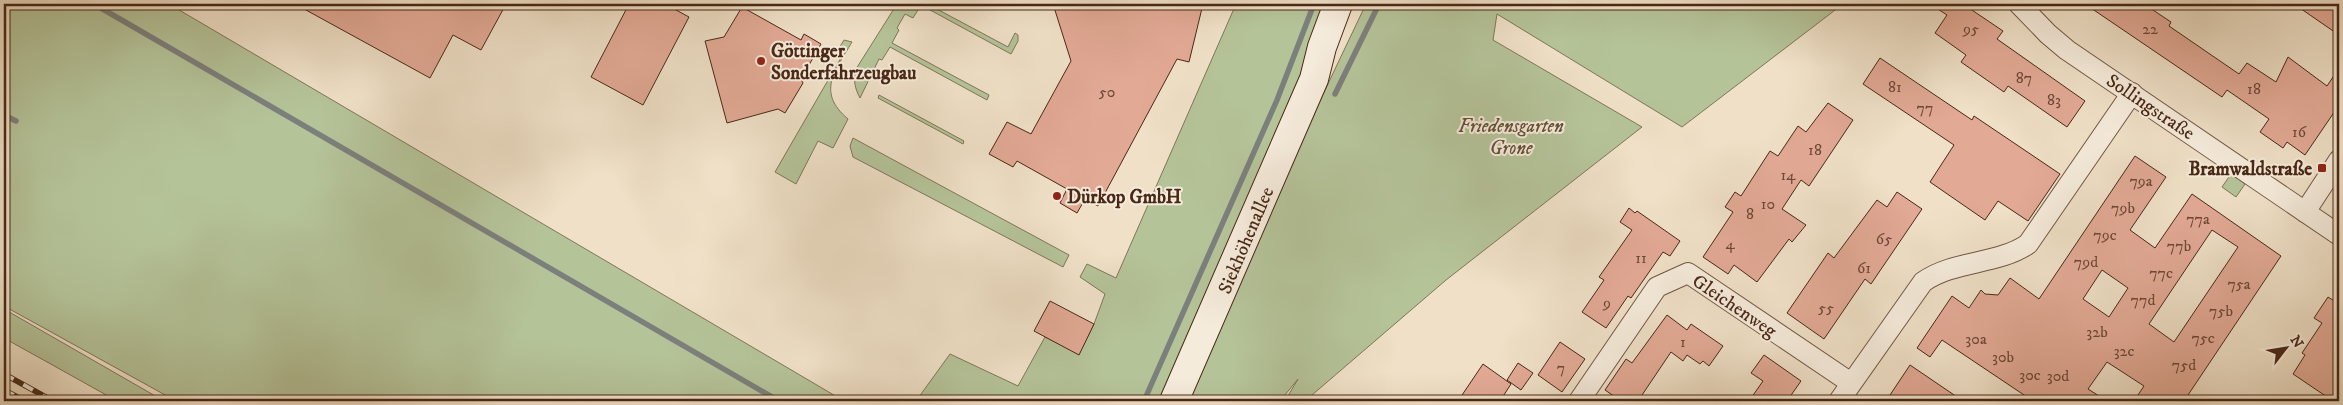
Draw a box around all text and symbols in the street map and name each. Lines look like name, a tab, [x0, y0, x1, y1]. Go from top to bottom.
house number: 95	[1962, 19, 1979, 39]
house number: 22	[2142, 19, 2158, 39]
place label: Göttinger Sonderfahrzeugbau	[771, 40, 916, 85]
marker: Göttinger Sonderfahrzeugbau	[755, 55, 767, 67]
house number: 87	[2016, 68, 2032, 88]
street label: Sollingstraße	[2102, 69, 2199, 145]
house number: 81	[1888, 77, 1902, 97]
house number: 18	[2247, 79, 2261, 99]
house number: 50	[1099, 82, 1115, 102]
house number: 83	[2047, 90, 2061, 110]
house number: 77	[1917, 98, 1933, 118]
park label: Friedensgarten Grone	[1458, 115, 1564, 160]
house number: 16	[2292, 122, 2307, 142]
house number: 18	[1808, 140, 1822, 160]
place label: Bramwaldstraße	[2188, 158, 2312, 181]
marker: Bramwaldstraße	[2316, 162, 2328, 174]
house number: 14	[1780, 165, 1796, 185]
house number: 79a	[2129, 171, 2153, 191]
street label: Siekhöhenallee	[1214, 183, 1279, 298]
place label: Dürkop GmbH	[1067, 186, 1182, 209]
marker: Dürkop GmbH	[1051, 190, 1063, 202]
house number: 10	[1761, 194, 1775, 214]
house number: 79b	[2111, 198, 2135, 218]
house number: 8	[1746, 204, 1754, 224]
house number: 77a	[2186, 209, 2210, 229]
house number: 79c	[2093, 225, 2117, 245]
house number: 65	[1876, 229, 1892, 249]
house number: 4	[1725, 234, 1735, 254]
house number: 77b	[2167, 236, 2191, 256]
house number: 11	[1635, 248, 1647, 268]
house number: 79d	[2074, 252, 2098, 272]
house number: 61	[1857, 258, 1871, 278]
house number: 77c	[2149, 263, 2173, 283]
street label: Gleichenweg	[1688, 270, 1781, 343]
house number: 75a	[2227, 274, 2251, 294]
house number: 77d	[2131, 290, 2155, 310]
house number: 9	[1602, 293, 1611, 313]
house number: 55	[1818, 298, 1834, 318]
house number: 75b	[2209, 301, 2233, 321]
house number: 32b	[2086, 322, 2108, 342]
north arrow	[2260, 322, 2310, 372]
house number: 75c	[2191, 328, 2215, 348]
house number: 30a	[1965, 329, 1987, 349]
house number: 1	[1680, 332, 1686, 352]
text: N	[2286, 332, 2307, 352]
house number: 32c	[2114, 341, 2134, 361]
house number: 30b	[1992, 347, 2014, 367]
house number: 75d	[2172, 355, 2196, 375]
house number: 7	[1557, 358, 1565, 378]
house number: 30c	[2019, 365, 2041, 385]
house number: 30d	[2047, 366, 2069, 386]

